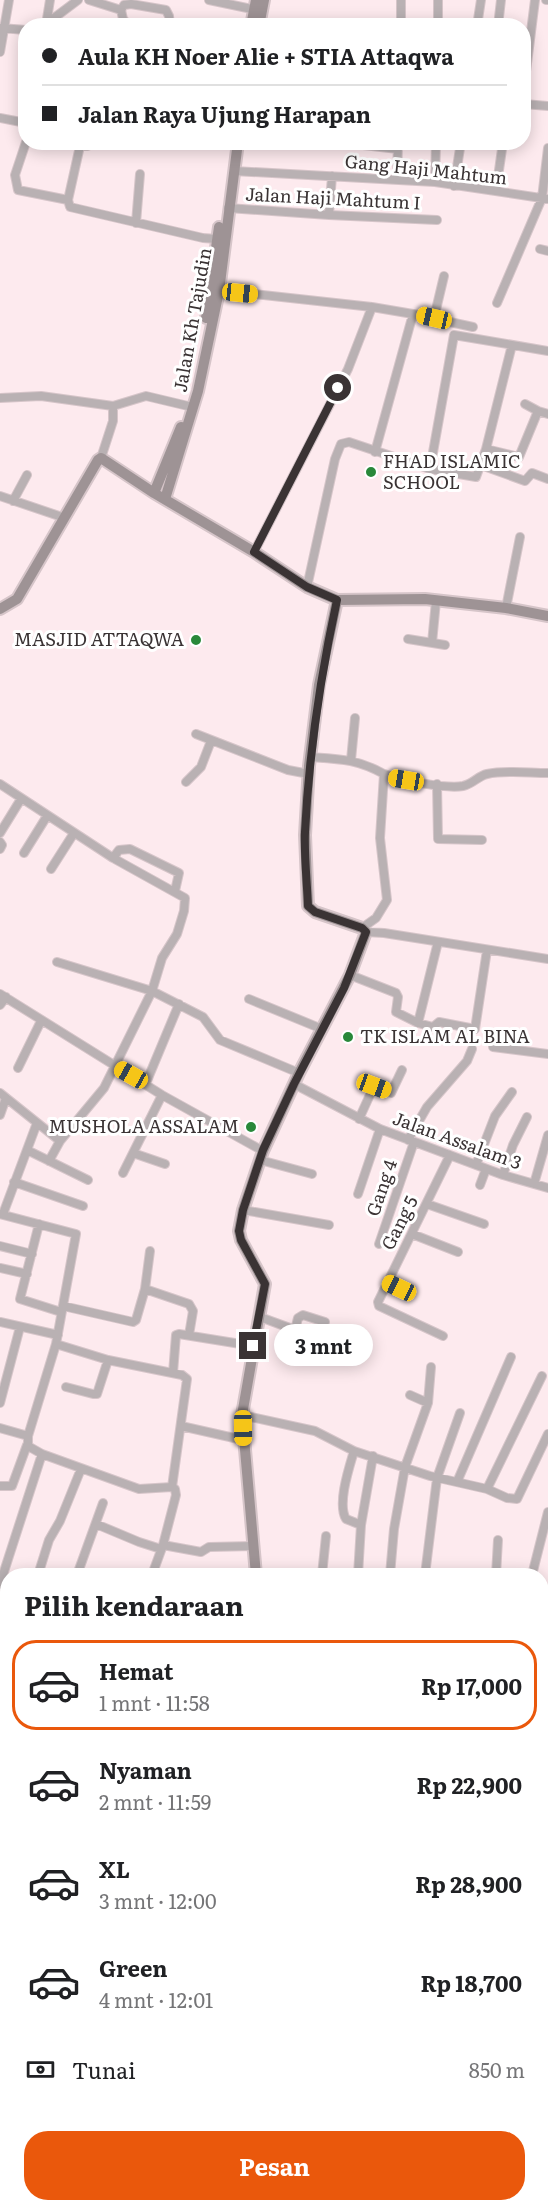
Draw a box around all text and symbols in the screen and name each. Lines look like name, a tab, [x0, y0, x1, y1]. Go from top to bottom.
text: Aula KH Noer Alie + STIA Attaqwa	[78, 39, 454, 72]
text: Jalan Raya Ujung Harapan	[78, 97, 371, 130]
street label: Gang Haji Mahtum	[344, 147, 509, 190]
street label: Jalan Haji Mahtum I	[245, 179, 421, 216]
street label: Jalan Kh Tajudin	[166, 245, 218, 394]
car	[221, 282, 259, 304]
car	[414, 305, 454, 331]
route start	[324, 374, 351, 401]
place label: FHAD ISLAMIC SCHOOL	[383, 447, 521, 495]
marker: FHAD ISLAMIC SCHOOL	[364, 465, 378, 479]
place label: MASJID ATTAQWA	[14, 625, 184, 652]
marker: MASJID ATTAQWA	[189, 633, 203, 647]
car	[387, 768, 425, 792]
place label: TK ISLAM AL BINA	[360, 1022, 530, 1049]
marker: TK ISLAM AL BINA	[341, 1030, 355, 1044]
car	[111, 1058, 151, 1092]
car	[354, 1071, 394, 1101]
street label: Jalan Assalam 3	[389, 1104, 526, 1175]
place label: MUSHOLA ASSALAM	[49, 1112, 239, 1139]
marker: MUSHOLA ASSALAM	[244, 1120, 258, 1134]
street label: Gang 4	[358, 1155, 403, 1220]
street label: Gang 5	[374, 1190, 424, 1254]
car	[379, 1272, 419, 1304]
callout: 3 mnt	[274, 1325, 373, 1367]
text: 3 mnt	[295, 1330, 352, 1360]
route end	[239, 1332, 266, 1359]
car	[234, 1410, 252, 1446]
text: Pilih kendaraan	[24, 1584, 244, 1624]
text: Hemat	[99, 1654, 173, 1687]
icon: car	[27, 1658, 81, 1712]
text: Rp 17,000	[421, 1669, 522, 1702]
text: 1 mnt · 11:58	[99, 1687, 210, 1717]
text: Nyaman	[99, 1753, 192, 1786]
icon: car	[27, 1757, 81, 1811]
text: Rp 22,900	[416, 1768, 522, 1801]
text: 2 mnt · 11:59	[99, 1786, 211, 1816]
text: XL	[99, 1852, 130, 1885]
icon: car	[27, 1856, 81, 1910]
text: Rp 28,900	[415, 1867, 522, 1900]
text: 3 mnt · 12:00	[99, 1885, 216, 1915]
text: Green	[99, 1951, 168, 1984]
icon: car	[27, 1955, 81, 2009]
text: Rp 18,700	[420, 1966, 522, 1999]
text: 4 mnt · 12:01	[99, 1984, 213, 2014]
icon: cash	[24, 2053, 57, 2086]
text: Tunai	[72, 2053, 136, 2086]
text: 850 m	[469, 2054, 525, 2084]
button: Pesan	[24, 2131, 525, 2200]

